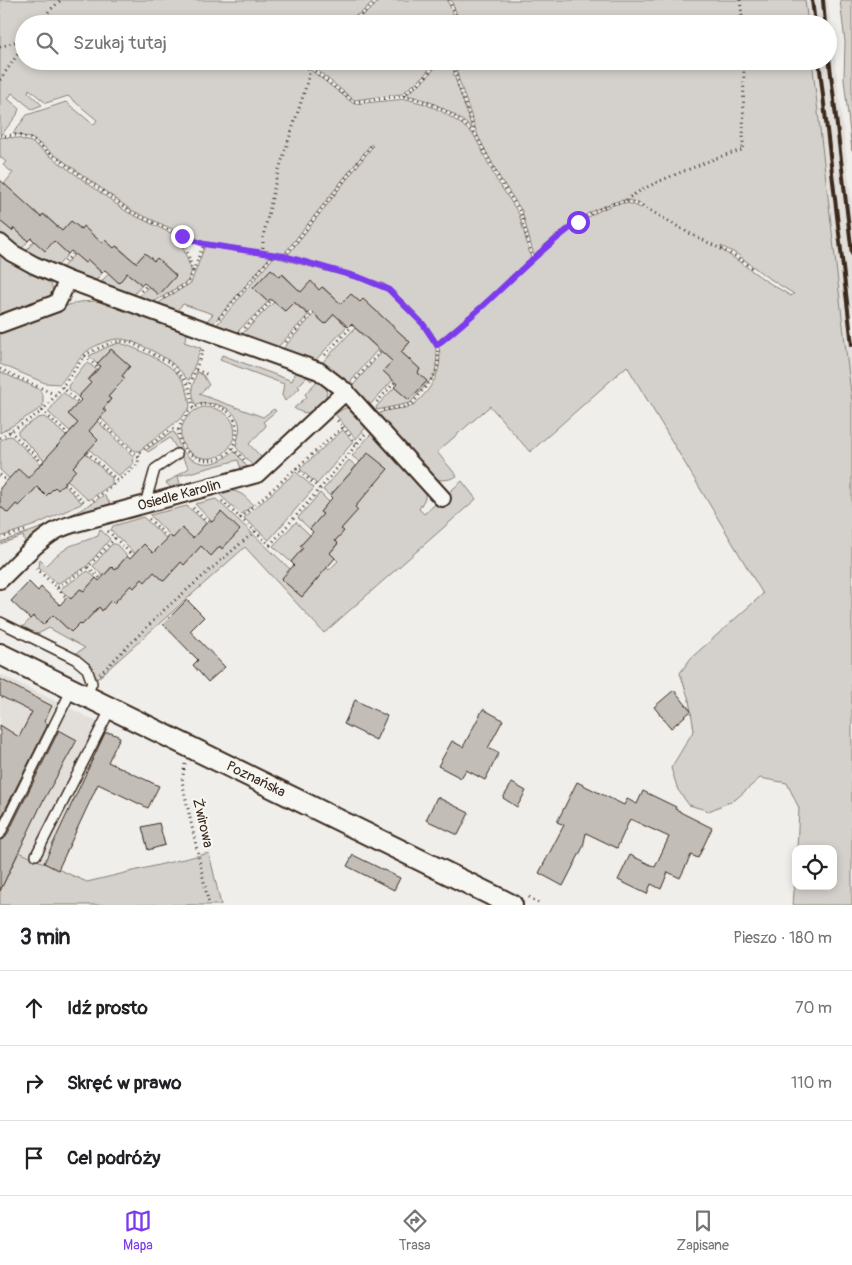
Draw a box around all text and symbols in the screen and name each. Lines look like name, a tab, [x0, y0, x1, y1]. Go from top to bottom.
search box	[15, 15, 837, 70]
icon: search	[33, 29, 61, 57]
text: Szukaj tutaj	[73, 31, 167, 55]
route start	[567, 211, 590, 234]
route end	[171, 225, 194, 248]
street label: Osiedle Karolin	[136, 476, 223, 514]
street label: Poznańska	[224, 757, 288, 801]
street label: Żwirowa	[189, 797, 217, 849]
map controls	[792, 845, 837, 890]
button: locate	[792, 845, 837, 890]
text: 3 min	[20, 924, 70, 951]
text: Pieszo · 180 m	[733, 928, 832, 948]
icon: ahead	[20, 994, 48, 1022]
text: Idź prosto	[67, 996, 148, 1020]
text: 70 m	[795, 998, 832, 1018]
icon: right	[20, 1069, 48, 1097]
text: Skręć w prawo	[67, 1071, 181, 1095]
text: 110 m	[791, 1073, 832, 1093]
icon: arrive	[20, 1144, 48, 1172]
text: Cel podróży	[67, 1146, 160, 1170]
tab: Mapa	[123, 1207, 153, 1254]
tab: Trasa	[399, 1207, 431, 1254]
tab: Zapisane	[677, 1207, 729, 1254]

